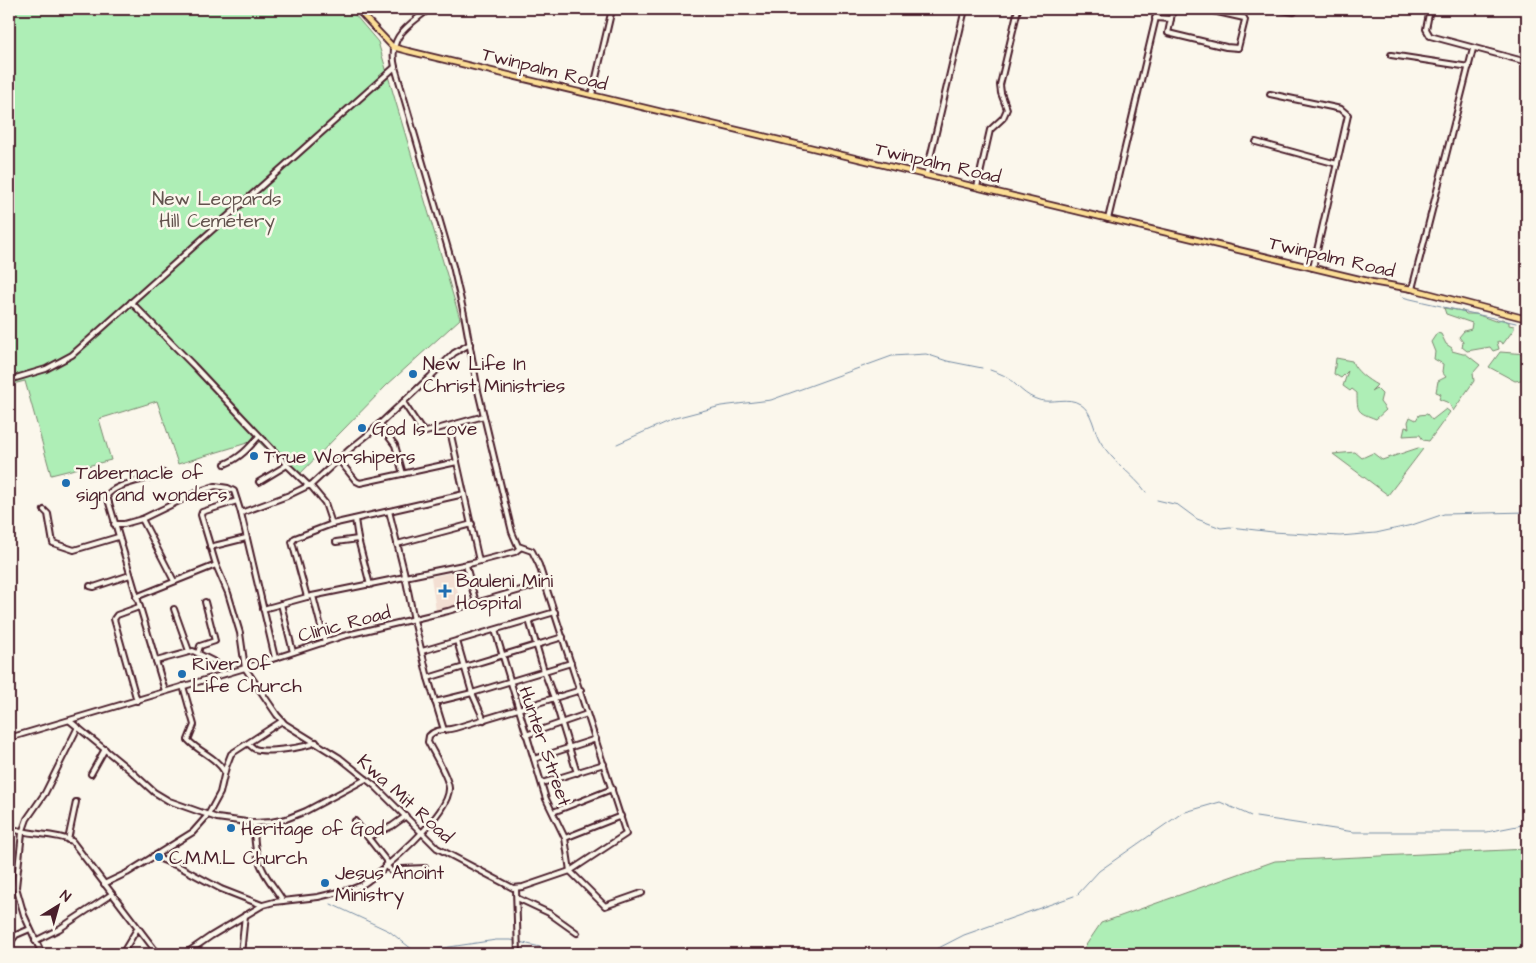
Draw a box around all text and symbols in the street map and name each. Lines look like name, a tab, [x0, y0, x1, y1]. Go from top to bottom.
street label: Twinpalm Road	[479, 41, 611, 98]
street label: Twinpalm Road	[872, 136, 1004, 191]
park label: New Leopards Hill Cemetery	[152, 186, 282, 236]
street label: Twinpalm Road	[1266, 230, 1398, 285]
place label: New Life In Christ Ministries	[423, 351, 565, 400]
marker: New Life In Christ Ministries	[407, 368, 419, 380]
place label: God Is Love	[372, 416, 477, 443]
marker: God Is Love	[356, 422, 368, 434]
place label: True Worshipers	[264, 444, 416, 471]
marker: True Worshipers	[248, 450, 260, 462]
place label: Tabernacle of sign and wonders	[76, 460, 227, 510]
marker: Tabernacle of sign and wonders	[60, 477, 72, 489]
place label: Bauleni Mini Hospital	[456, 568, 553, 617]
marker: Bauleni Mini Hospital	[438, 584, 452, 598]
street label: Clinic Road	[295, 599, 394, 650]
place label: River Of Life Church	[192, 651, 302, 700]
marker: River Of Life Church	[176, 668, 188, 680]
street label: Hunter Street	[511, 683, 578, 810]
street label: Kwa Mit Road	[351, 748, 459, 850]
place label: Heritage of God	[241, 816, 385, 844]
marker: Heritage of God	[225, 822, 237, 834]
place label: C.M.M.L Church	[169, 845, 308, 872]
marker: C.M.M.L Church	[153, 851, 165, 863]
place label: Jesus Anoint Ministry	[335, 860, 444, 910]
marker: Jesus Anoint Ministry	[319, 877, 331, 889]
north arrow	[32, 880, 82, 930]
text: N	[56, 886, 75, 907]

